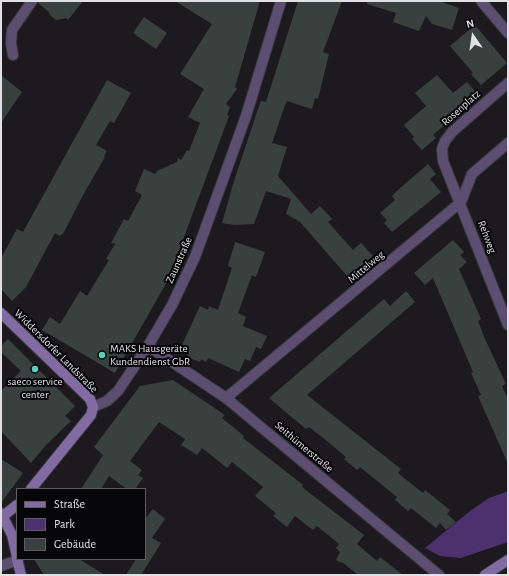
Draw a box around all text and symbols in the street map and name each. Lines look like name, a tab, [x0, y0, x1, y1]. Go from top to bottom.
north arrow	[453, 16, 493, 56]
text: N	[465, 18, 475, 30]
street label: Rosenplatz	[439, 87, 483, 129]
street label: Rehweg	[475, 219, 499, 255]
street label: Zaunstraße	[163, 235, 195, 285]
street label: Mittelweg	[345, 248, 387, 286]
street label: Widdersdorfer Landstraße	[11, 306, 101, 396]
place label: MAKS Hausgeräte Kundendienst GbR	[110, 342, 190, 368]
marker: MAKS Hausgeräte Kundendienst GbR	[97, 350, 107, 360]
marker: saeco service center	[30, 364, 40, 374]
place label: saeco service center	[7, 375, 63, 401]
street label: Seithümerstraße	[272, 419, 336, 475]
legend	[16, 488, 146, 560]
text: Straße	[54, 498, 85, 510]
text: Park	[54, 518, 75, 530]
text: Gebäude	[54, 538, 96, 550]

